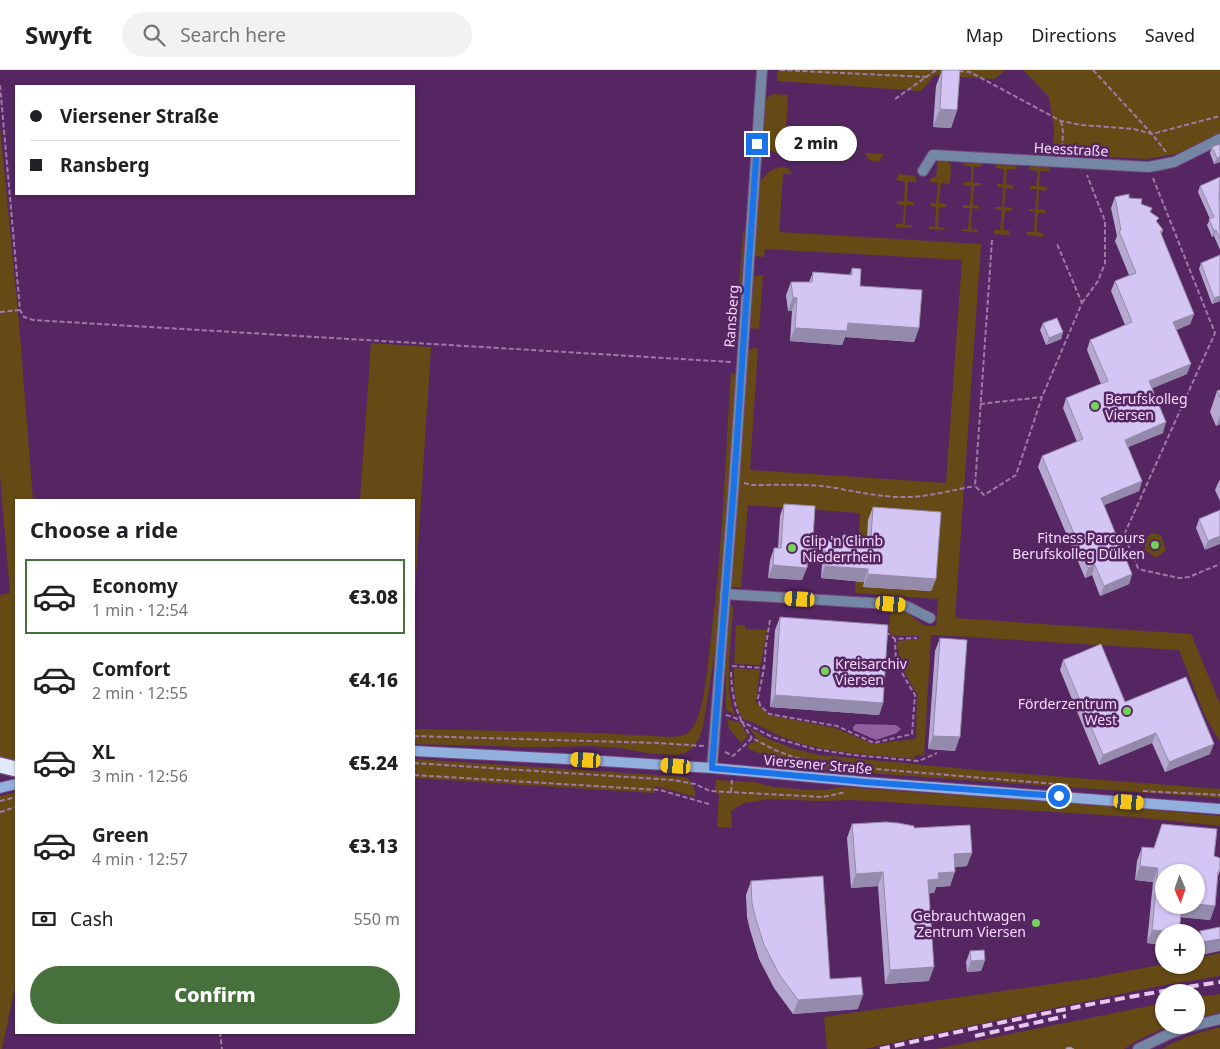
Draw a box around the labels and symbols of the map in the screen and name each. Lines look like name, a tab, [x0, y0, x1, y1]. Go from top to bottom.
callout: 2 min	[774, 126, 857, 162]
route end	[746, 133, 768, 155]
street label: Heesstraße	[1033, 138, 1109, 160]
street label: Ransberg	[719, 284, 743, 348]
place label: Berufskolleg Viersen	[1105, 389, 1188, 424]
marker: Berufskolleg Viersen	[1089, 400, 1101, 412]
place label: Fitness Parcours Berufskolleg Dülken	[1012, 528, 1145, 563]
place label: Clip 'n Climb Niederrhein	[802, 531, 883, 566]
marker: Fitness Parcours Berufskolleg Dülken	[1149, 539, 1161, 551]
marker: Clip 'n Climb Niederrhein	[786, 542, 798, 554]
car	[784, 591, 815, 607]
car	[875, 595, 906, 613]
place label: Kreisarchiv Viersen	[835, 654, 908, 689]
marker: Kreisarchiv Viersen	[819, 665, 831, 677]
place label: Förderzentrum West	[1018, 694, 1117, 729]
marker: Förderzentrum West	[1121, 705, 1133, 717]
street label: Viersener Straße	[763, 750, 873, 778]
car	[570, 752, 601, 768]
car	[660, 757, 691, 775]
route start	[1048, 785, 1070, 807]
car	[1113, 793, 1144, 811]
north arrow	[1155, 864, 1205, 914]
place label: Gebrauchtwagen Zentrum Viersen	[913, 906, 1026, 941]
marker: Gebrauchtwagen Zentrum Viersen	[1030, 917, 1042, 929]

